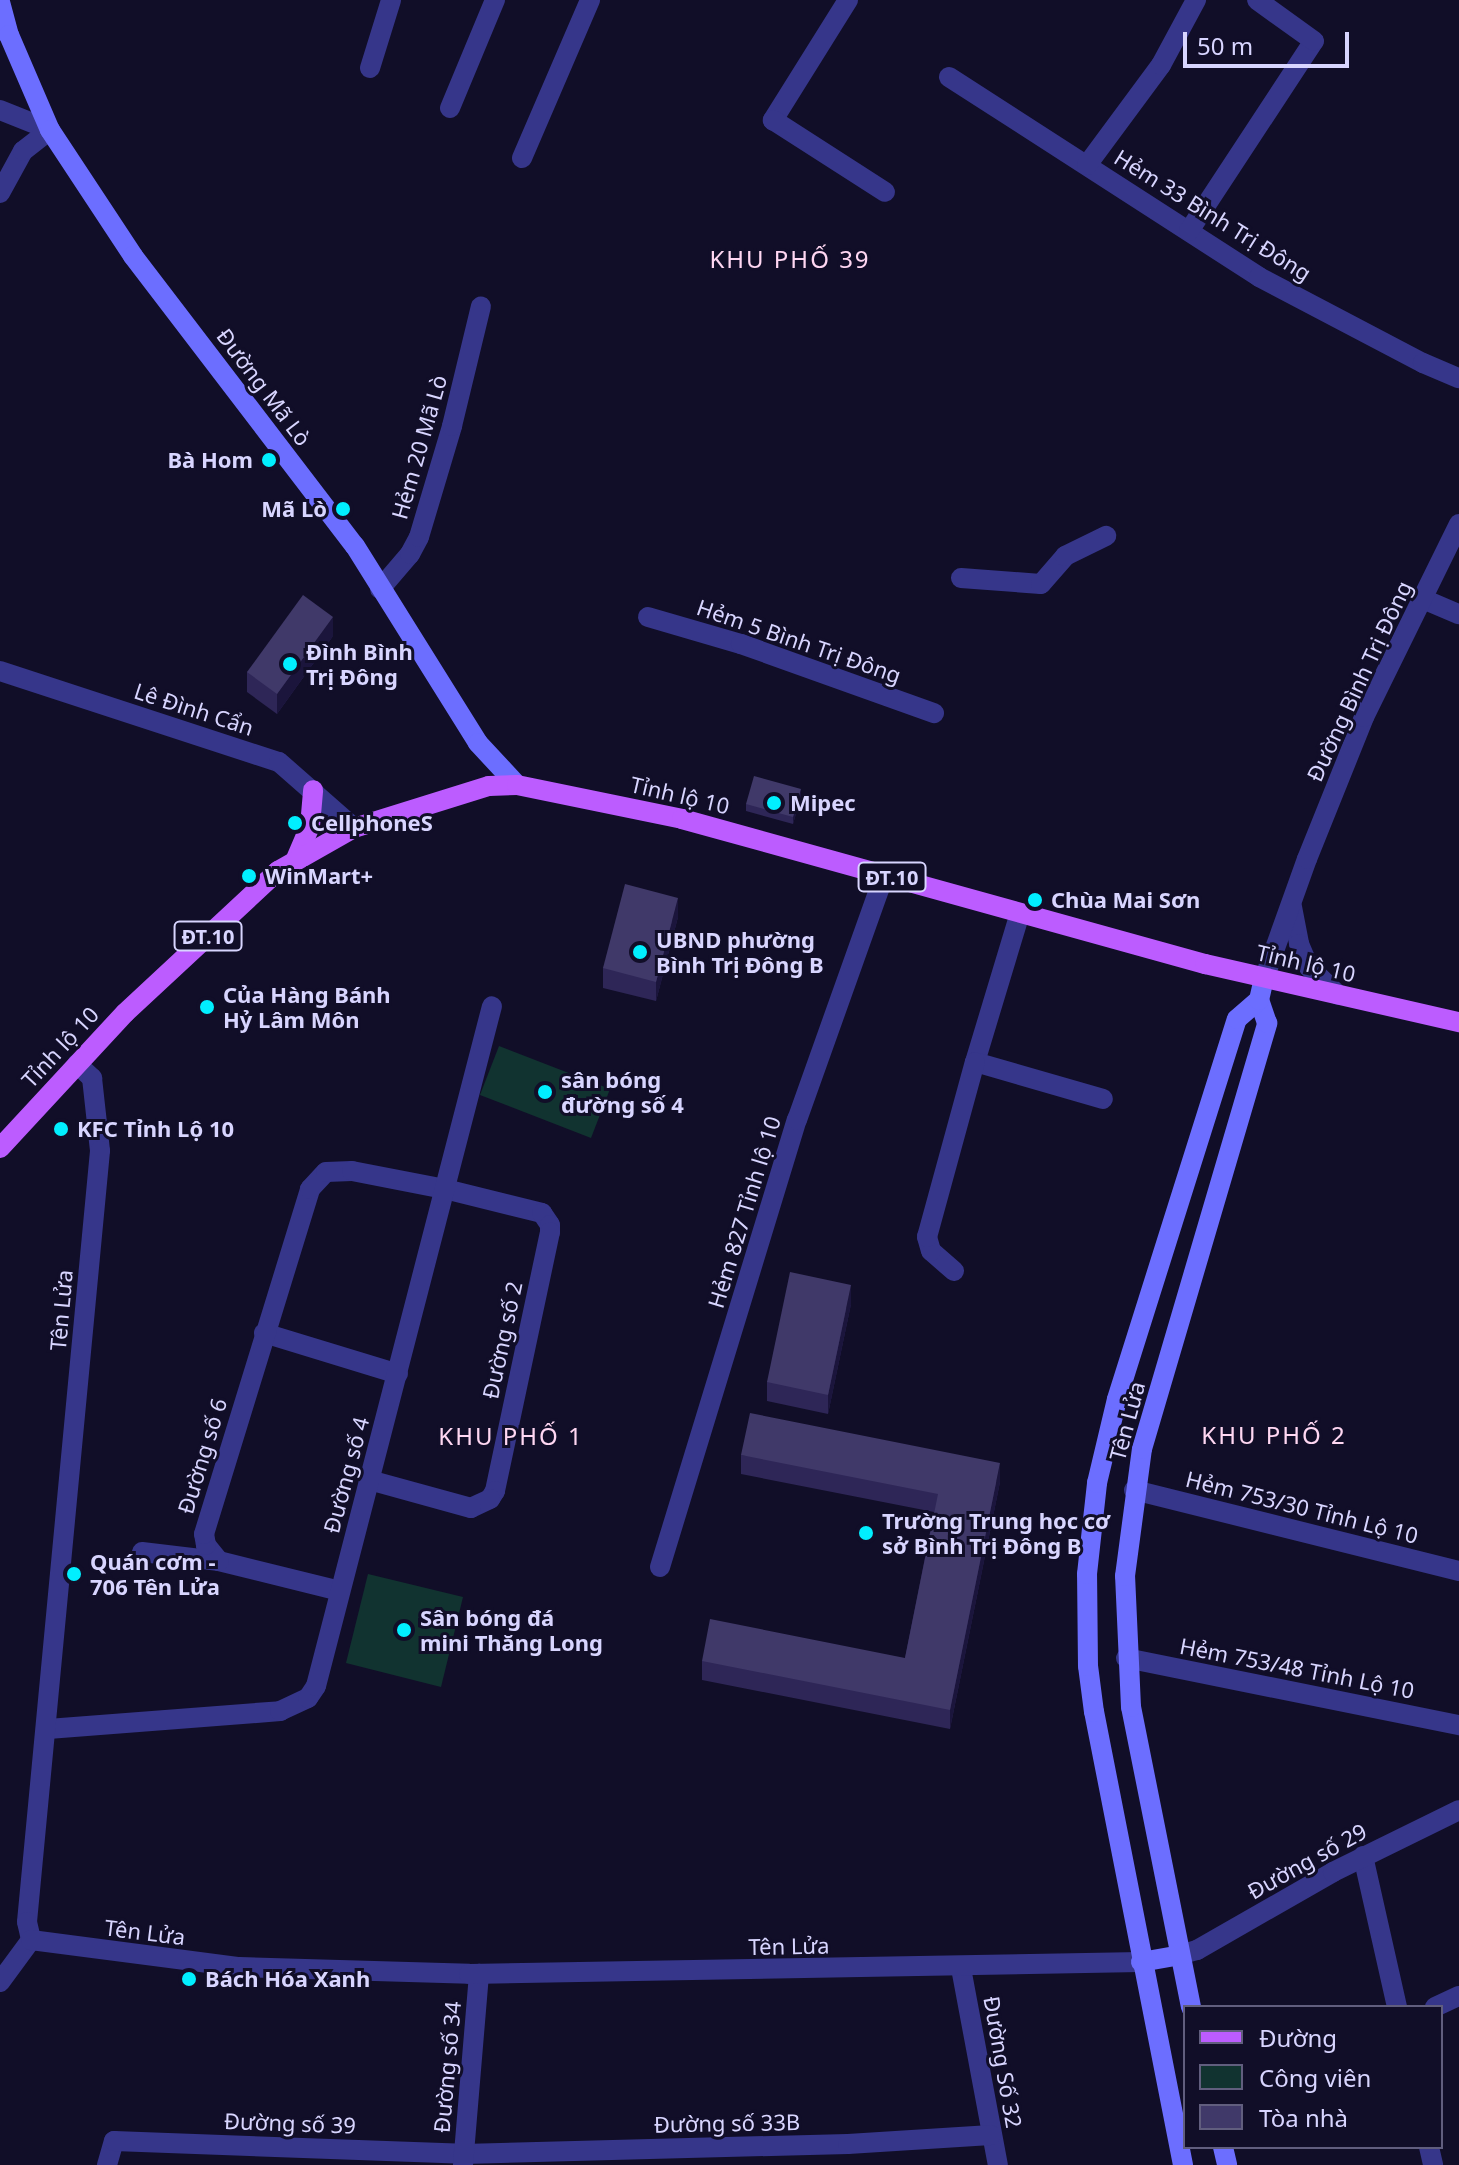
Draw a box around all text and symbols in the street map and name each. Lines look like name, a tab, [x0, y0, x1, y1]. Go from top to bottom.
scale bar	[1187, 16, 1353, 66]
text: 50 m	[1197, 29, 1253, 62]
street label: Hẻm 33 Bình Trị Đông	[1110, 144, 1316, 286]
district label: KHU PHỐ 39	[709, 245, 871, 273]
street label: Đường Mã Lò	[211, 323, 317, 451]
street label: Hẻm 20 Mã Lò	[386, 372, 452, 522]
place label: Bà Hom	[167, 447, 253, 473]
marker: Bà Hom	[260, 451, 278, 469]
place label: Mã Lò	[261, 496, 327, 522]
marker: Mã Lò	[334, 500, 352, 518]
street label: Đường Bình Trị Đông	[1301, 577, 1417, 785]
street label: Hẻm 5 Bình Trị Đông	[693, 594, 905, 688]
place label: Đình Bình Trị Đông	[306, 638, 413, 690]
marker: Đình Bình Trị Đông	[281, 655, 299, 673]
street label: Lê Đình Cẩn	[131, 677, 257, 741]
street label: Tỉnh lộ 10	[628, 771, 732, 819]
place label: Mipec	[790, 790, 856, 816]
marker: Mipec	[765, 794, 783, 812]
place label: CellphoneS	[311, 810, 433, 836]
marker: CellphoneS	[286, 814, 304, 832]
road number: ĐT.10	[856, 861, 928, 893]
place label: WinMart+	[265, 863, 373, 889]
marker: WinMart+	[240, 867, 258, 885]
place label: Chùa Mai Sơn	[1051, 887, 1200, 913]
marker: Chùa Mai Sơn	[1026, 891, 1044, 909]
road number: ĐT.10	[172, 920, 244, 952]
place label: UBND phường Bình Trị Đông B	[656, 926, 824, 978]
street label: Tỉnh lộ 10	[1254, 939, 1358, 987]
marker: UBND phường Bình Trị Đông B	[631, 943, 649, 961]
place label: Của Hàng Bánh Hỷ Lâm Môn	[223, 981, 391, 1032]
marker: Của Hàng Bánh Hỷ Lâm Môn	[198, 998, 216, 1016]
street label: Tỉnh lộ 10	[16, 1001, 104, 1093]
place label: sân bóng đường số 4	[561, 1066, 684, 1118]
marker: sân bóng đường số 4	[536, 1083, 554, 1101]
street label: Hẻm 827 Tỉnh lộ 10	[702, 1113, 786, 1311]
place label: KFC Tỉnh Lộ 10	[77, 1116, 234, 1142]
marker: KFC Tỉnh Lộ 10	[52, 1120, 70, 1138]
street label: Tên Lửa	[44, 1268, 78, 1352]
street label: Đường số 2	[477, 1279, 527, 1401]
street label: Tên Lửa	[1104, 1378, 1150, 1464]
street label: Đường số 6	[172, 1395, 232, 1517]
street label: Đường số 4	[318, 1414, 374, 1536]
district label: KHU PHỐ 2	[1201, 1421, 1347, 1449]
district label: KHU PHỐ 1	[438, 1422, 584, 1450]
street label: Hẻm 753/30 Tỉnh Lộ 10	[1183, 1465, 1421, 1549]
place label: Trường Trung học cơ sở Bình Trị Đông B	[882, 1507, 1110, 1558]
marker: Trường Trung học cơ sở Bình Trị Đông B	[857, 1524, 875, 1542]
place label: Quán cơm - 706 Tên Lửa	[90, 1548, 220, 1600]
marker: Quán cơm - 706 Tên Lửa	[65, 1565, 83, 1583]
place label: Sân bóng đá mini Thăng Long	[420, 1604, 603, 1656]
marker: Sân bóng đá mini Thăng Long	[395, 1621, 413, 1639]
street label: Hẻm 753/48 Tỉnh Lộ 10	[1177, 1632, 1417, 1704]
street label: Đường số 29	[1243, 1817, 1371, 1905]
street label: Tên Lửa	[103, 1914, 187, 1950]
street label: Tên Lửa	[748, 1932, 830, 1960]
place label: Bách Hóa Xanh	[205, 1966, 370, 1992]
marker: Bách Hóa Xanh	[180, 1970, 198, 1988]
street label: Đường Số 32	[978, 1994, 1028, 2130]
street label: Đường số 34	[428, 2000, 466, 2134]
legend	[1183, 2005, 1443, 2149]
text: Đường	[1259, 2021, 1337, 2054]
text: Công viên	[1259, 2061, 1371, 2094]
text: Tòa nhà	[1259, 2101, 1348, 2134]
street label: Đường số 39	[224, 2108, 356, 2138]
street label: Đường số 33B	[654, 2109, 800, 2137]

